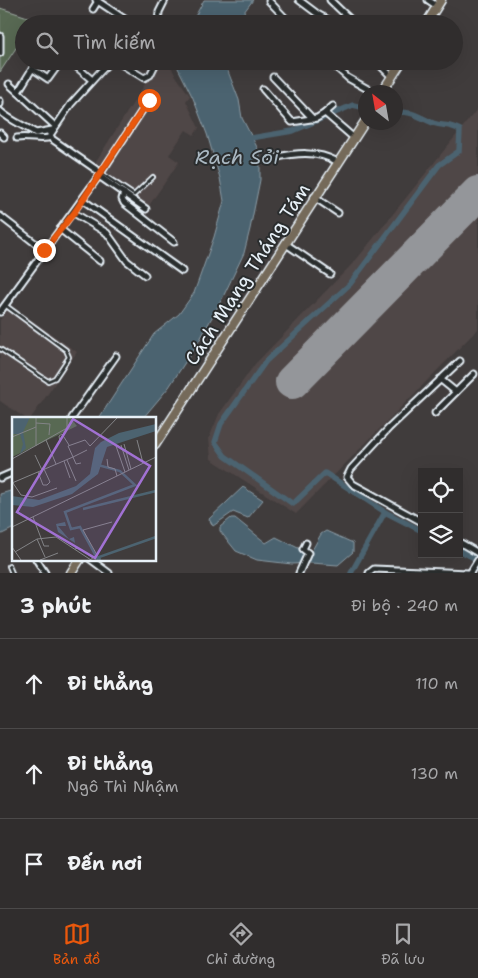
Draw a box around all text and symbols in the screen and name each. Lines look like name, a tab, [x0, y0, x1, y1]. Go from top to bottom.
search box	[15, 15, 463, 70]
icon: search	[33, 29, 61, 57]
text: Tìm kiếm	[73, 30, 156, 55]
north arrow	[358, 85, 403, 130]
route start	[138, 89, 161, 112]
water label: Rạch Sỏi	[195, 144, 279, 170]
street label: Cách Mạng Tháng Tám	[179, 178, 316, 370]
route end	[33, 239, 56, 262]
inset map	[12, 417, 156, 560]
map controls	[418, 468, 463, 558]
button: locate	[418, 468, 463, 513]
button: layers	[418, 513, 463, 558]
text: 3 phút	[20, 592, 92, 620]
text: Đi bộ · 240 m	[351, 595, 458, 616]
icon: ahead	[20, 670, 48, 698]
text: Đi thẳng	[67, 671, 153, 696]
text: 110 m	[415, 673, 458, 694]
text: Đi thẳng	[67, 751, 153, 776]
icon: ahead	[20, 760, 48, 788]
text: 130 m	[411, 763, 458, 784]
text: Ngô Thì Nhậm	[67, 776, 179, 797]
icon: arrive	[20, 850, 48, 878]
text: Đến nơi	[67, 851, 142, 876]
tab: Bản đồ	[53, 920, 100, 968]
tab: Chỉ đường	[206, 920, 275, 968]
tab: Đã lưu	[381, 920, 425, 968]

